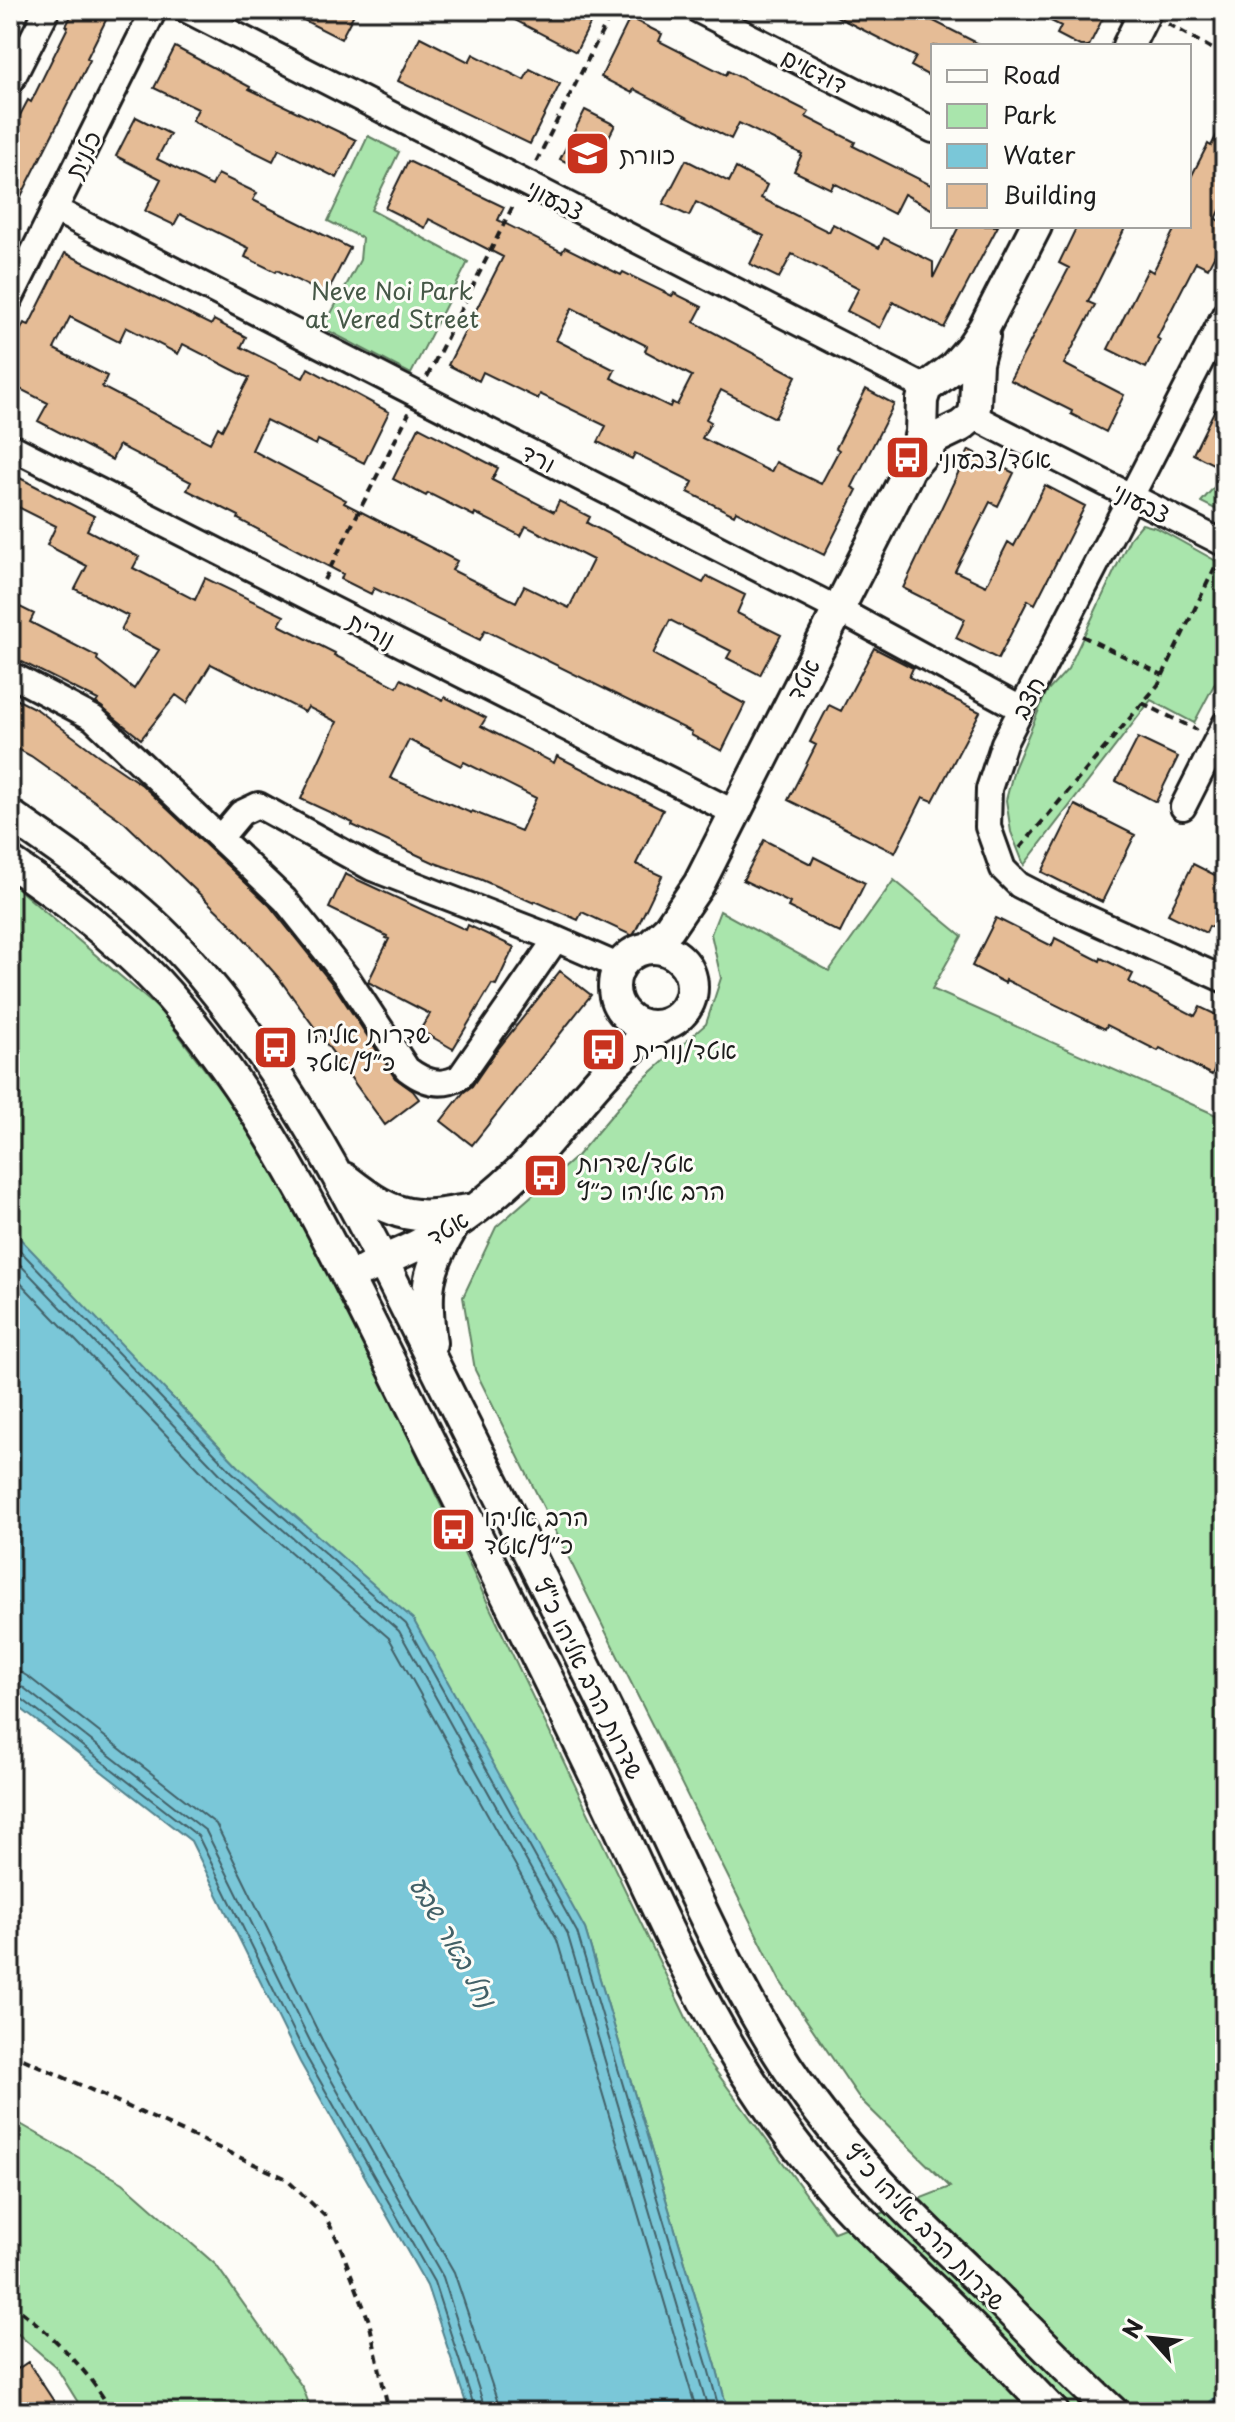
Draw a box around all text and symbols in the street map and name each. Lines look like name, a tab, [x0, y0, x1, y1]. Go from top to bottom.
street label: דודאים	[776, 38, 854, 102]
legend	[931, 44, 1191, 228]
text: Road	[1003, 56, 1061, 92]
text: Park	[1003, 96, 1057, 132]
street label: כלנית	[55, 124, 109, 184]
school or university icon: כוורת	[564, 130, 612, 178]
place label: כוורת	[619, 136, 675, 172]
text: Water	[1003, 136, 1076, 172]
street label: צבעוני	[521, 169, 591, 229]
text: Building	[1003, 176, 1097, 212]
park label: Neve Noi Park at Vered Street	[305, 272, 479, 336]
street label: ורד	[515, 433, 563, 481]
bus stop icon: אטד/צבעוני	[883, 434, 931, 482]
place label: אטד/צבעוני	[938, 440, 1051, 476]
street label: צבעוני	[1107, 472, 1177, 532]
street label: נורית	[340, 601, 402, 656]
street label: אטד	[776, 651, 828, 707]
street label: חצב	[1001, 669, 1053, 725]
place label: שדרות אליהו כ״ץ/אטד	[306, 1015, 431, 1079]
bus stop icon: שדרות אליהו כ״ץ/אטד	[251, 1023, 299, 1071]
bus stop icon: אטד/נורית	[579, 1025, 627, 1073]
place label: אטד/נורית	[632, 1031, 737, 1067]
place label: אטד/שדרות הרב אליהו כ״ץ	[575, 1144, 725, 1208]
bus stop icon: אטד/שדרות הרב אליהו כ״ץ	[522, 1152, 570, 1200]
street label: אטד	[419, 1200, 475, 1254]
place label: הרב אליהו כ״ץ/אטד	[484, 1498, 589, 1562]
bus stop icon: הרב אליהו כ״ץ/אטד	[429, 1506, 477, 1554]
street label: שדרות הרב אליהו כ"ץ	[526, 1571, 654, 1785]
water label: נחל באר שבע	[401, 1868, 508, 2015]
street label: שדרות הרב אליהו כ"ץ	[837, 2134, 1016, 2318]
north arrow	[1111, 2298, 1191, 2378]
text: N	[1113, 2313, 1151, 2343]

